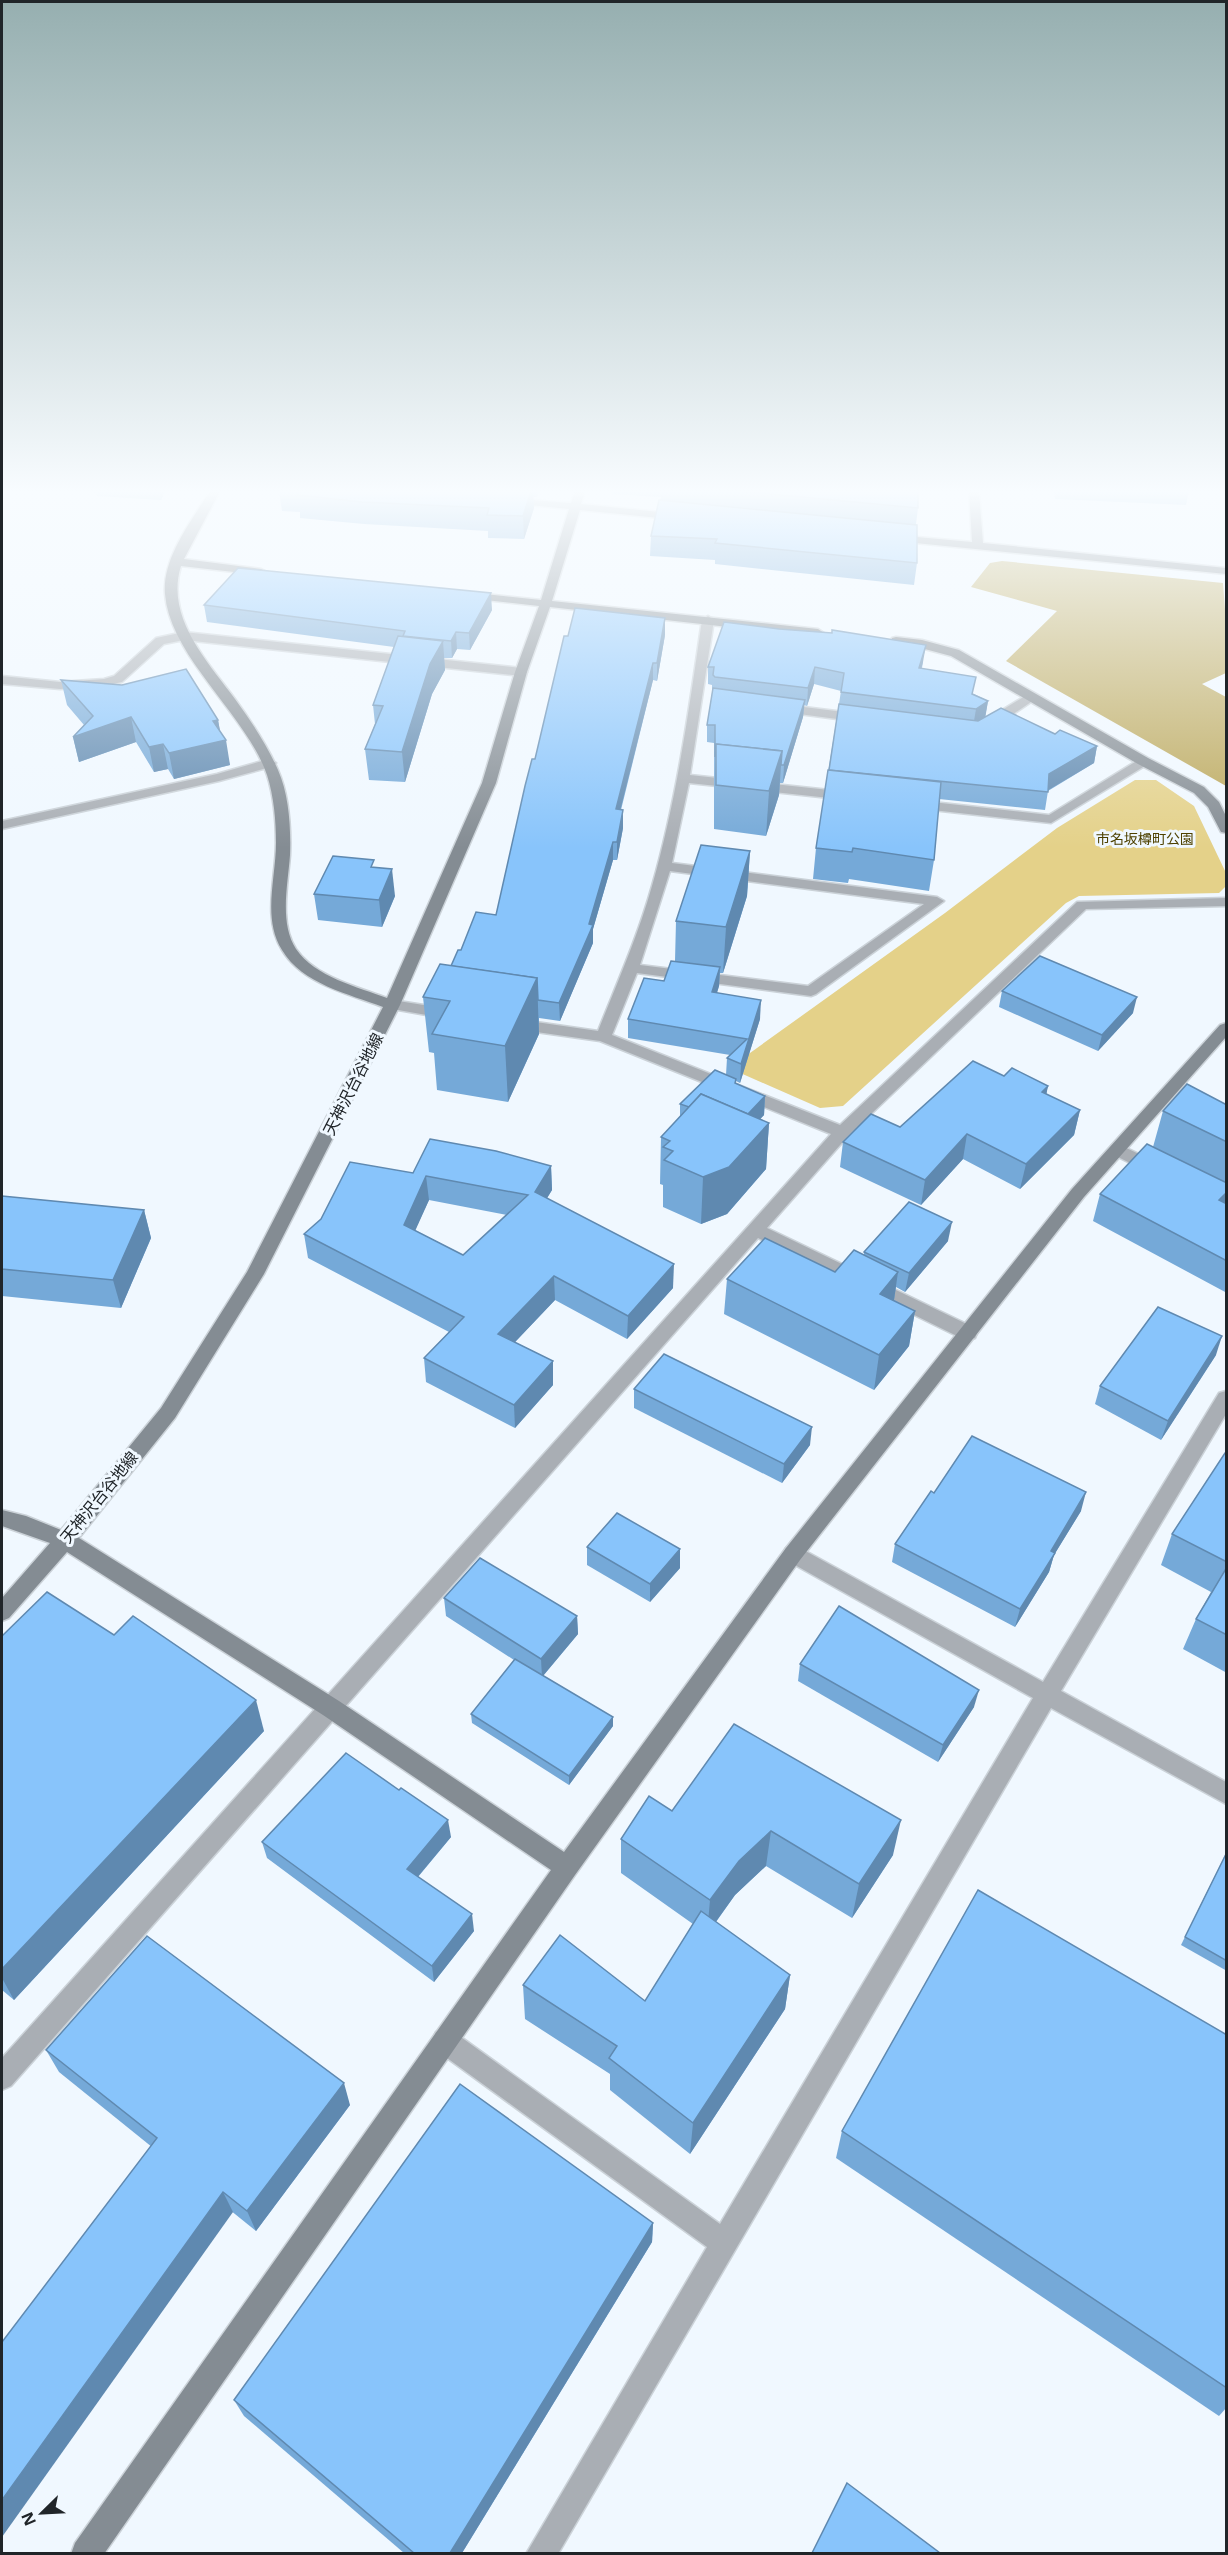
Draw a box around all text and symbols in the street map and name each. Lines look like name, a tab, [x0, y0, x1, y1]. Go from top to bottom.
park label: 市名坂樽町公園	[1096, 829, 1194, 848]
street label: 天神沢台谷地線	[318, 1029, 388, 1139]
street label: 天神沢台谷地線	[55, 1447, 143, 1547]
north arrow	[12, 2483, 72, 2543]
text: N	[16, 2509, 41, 2530]

